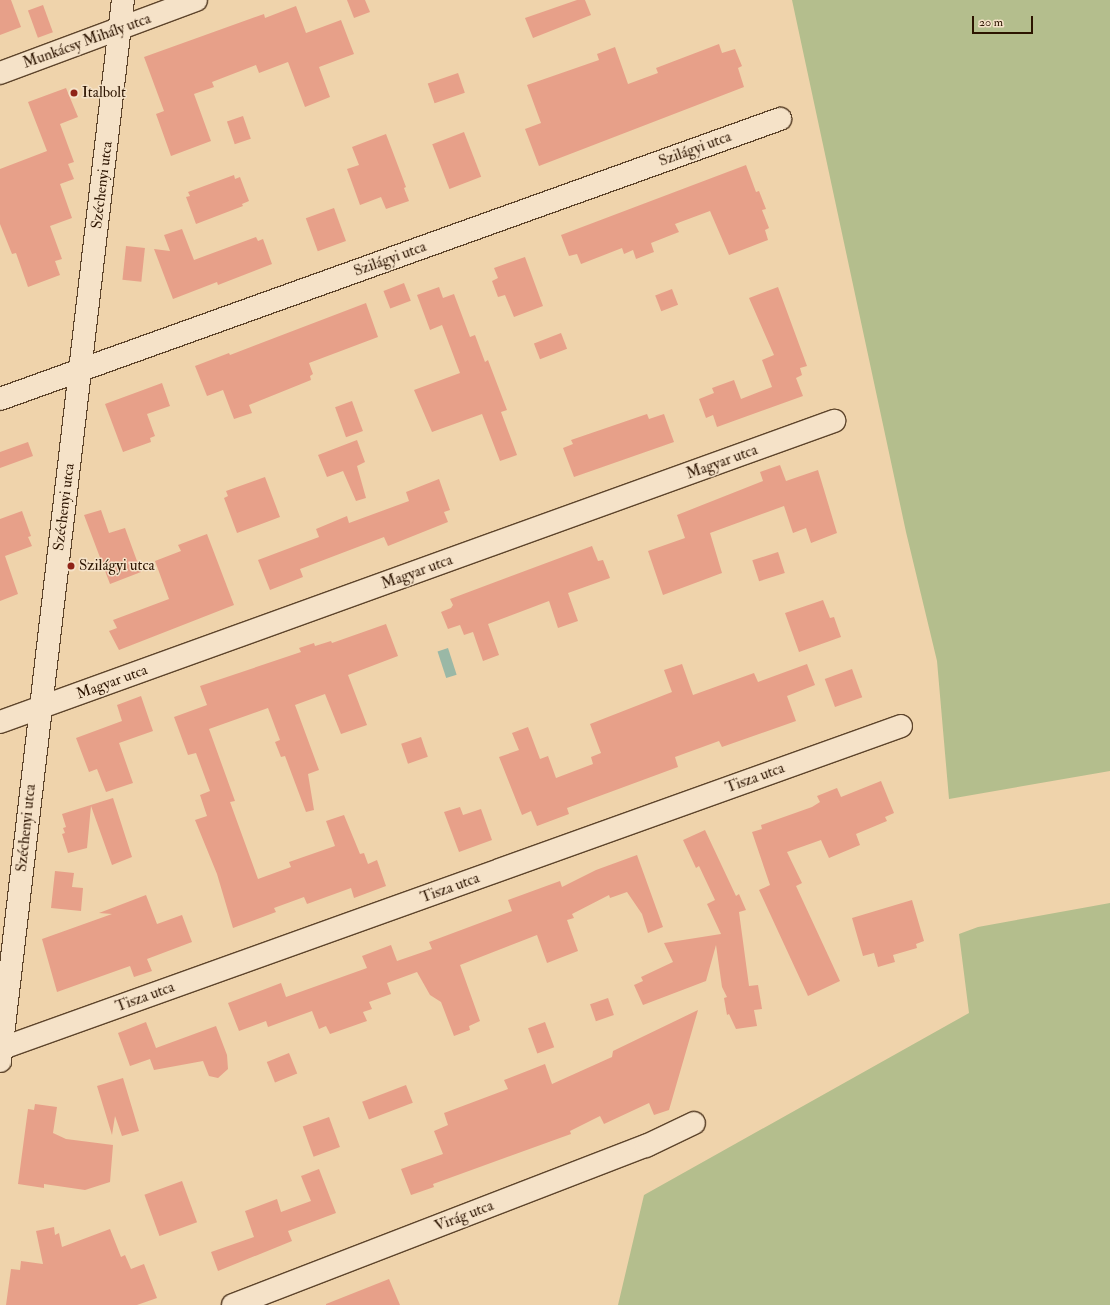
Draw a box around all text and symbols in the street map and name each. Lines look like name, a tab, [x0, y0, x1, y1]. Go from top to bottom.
scale bar	[974, 8, 1035, 34]
street label: Munkácsy Mihály utca	[21, 9, 153, 73]
text: 20 m	[979, 15, 1003, 30]
place label: Italbolt	[82, 84, 126, 102]
marker: Italbolt	[69, 88, 79, 98]
street label: Szilágyi utca	[656, 128, 734, 170]
street label: Széchenyi utca	[88, 140, 116, 230]
street label: Szilágyi utca	[351, 238, 429, 280]
street label: Magyar utca	[684, 441, 760, 483]
street label: Széchenyi utca	[50, 462, 78, 552]
street label: Magyar utca	[379, 551, 455, 593]
place label: Szilágyi utca	[79, 557, 155, 575]
marker: Szilágyi utca	[66, 561, 76, 571]
street label: Magyar utca	[74, 661, 150, 703]
street label: Tisza utca	[723, 759, 787, 797]
street label: Széchenyi utca	[12, 783, 40, 873]
street label: Tisza utca	[418, 869, 482, 907]
street label: Tisza utca	[113, 978, 177, 1016]
street label: Virág utca	[432, 1197, 496, 1235]

